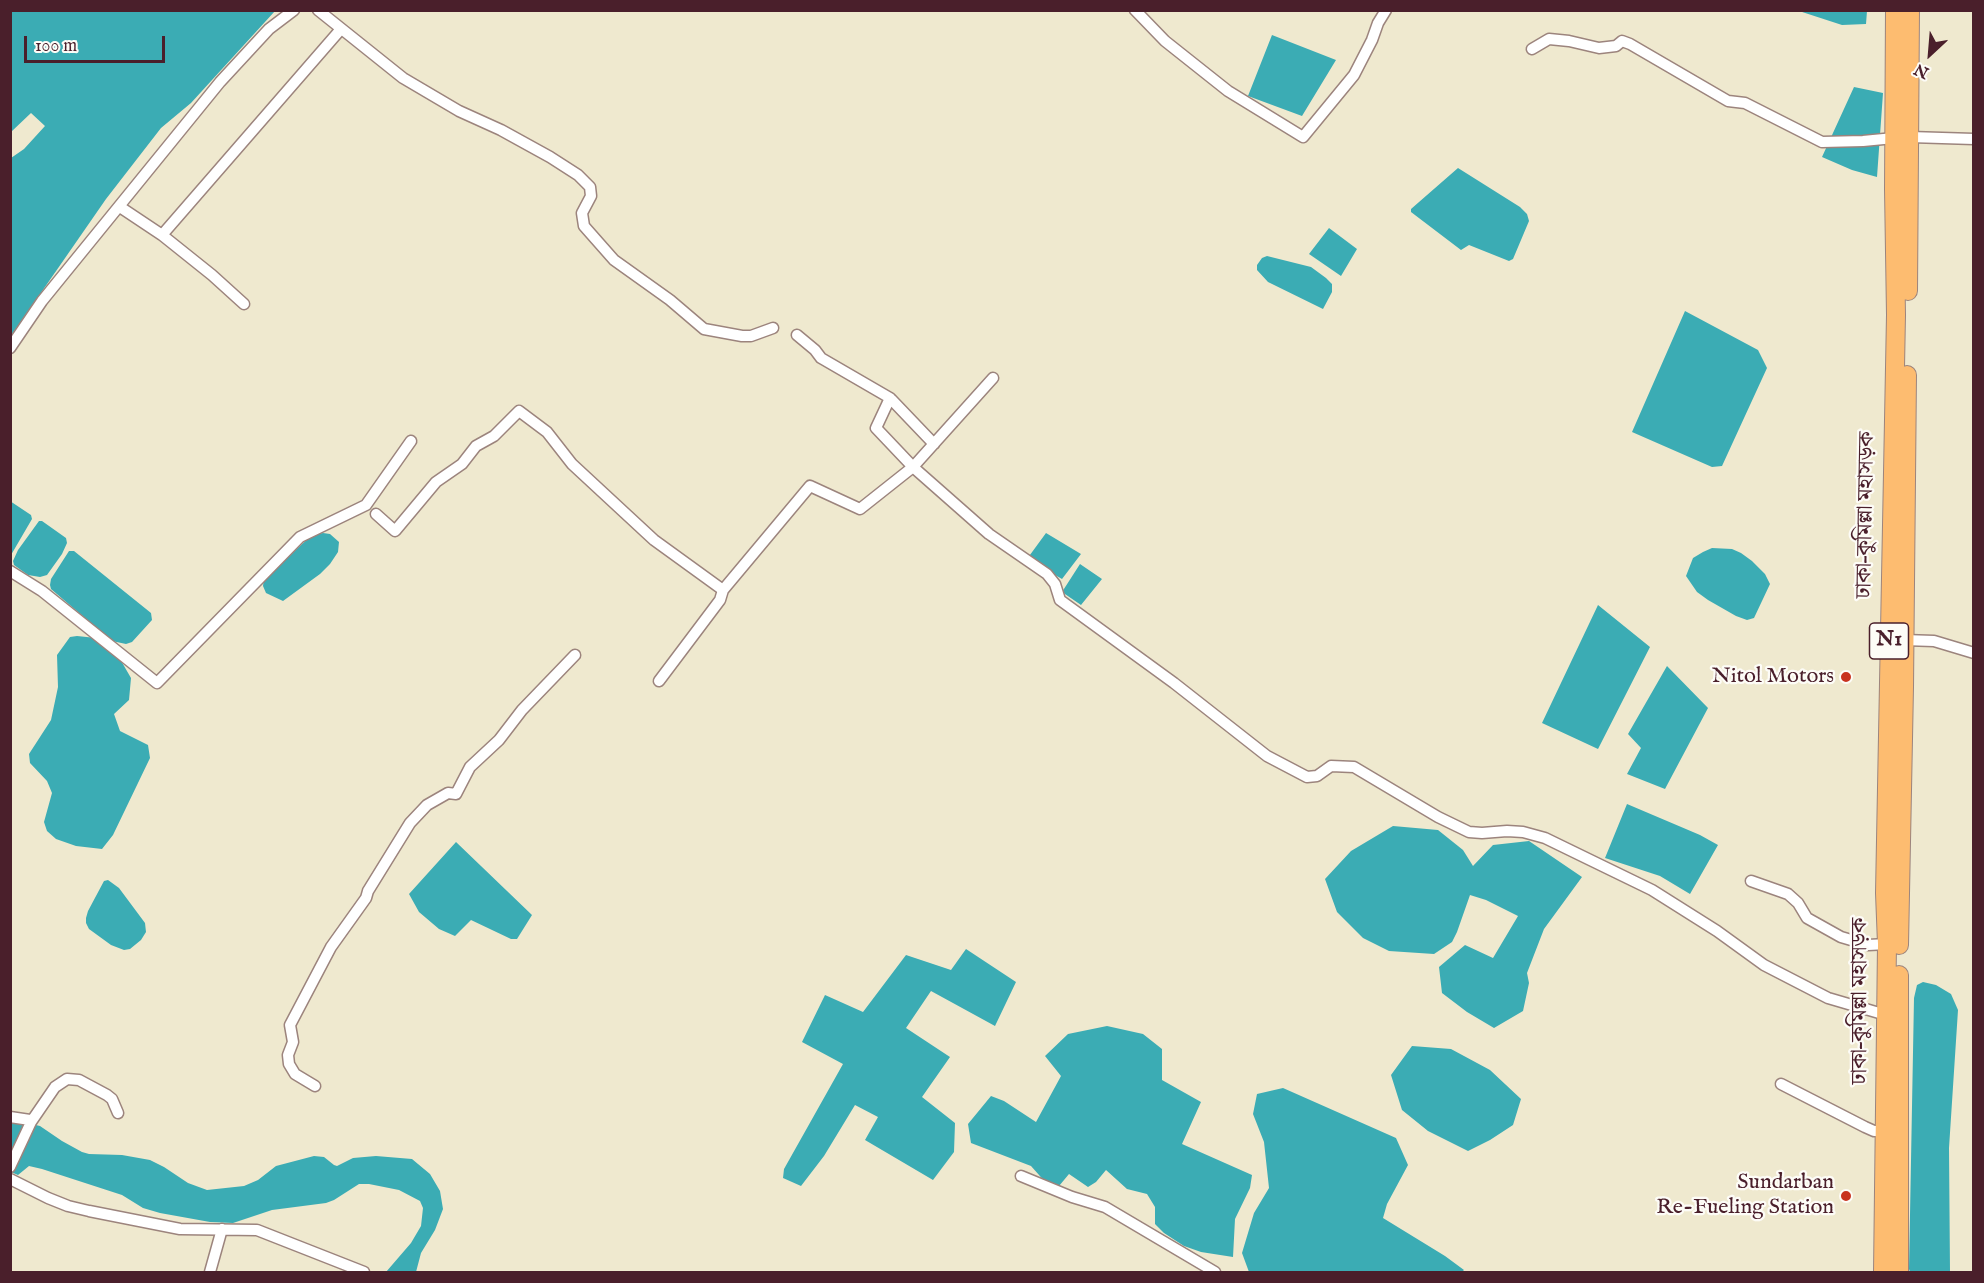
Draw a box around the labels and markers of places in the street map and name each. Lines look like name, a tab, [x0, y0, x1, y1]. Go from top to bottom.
place label: Nitol Motors	[1712, 664, 1834, 690]
marker: Nitol Motors	[1839, 670, 1853, 684]
place label: Sundarban Re-Fueling Station	[1656, 1170, 1834, 1222]
marker: Sundarban Re-Fueling Station	[1839, 1189, 1853, 1203]

